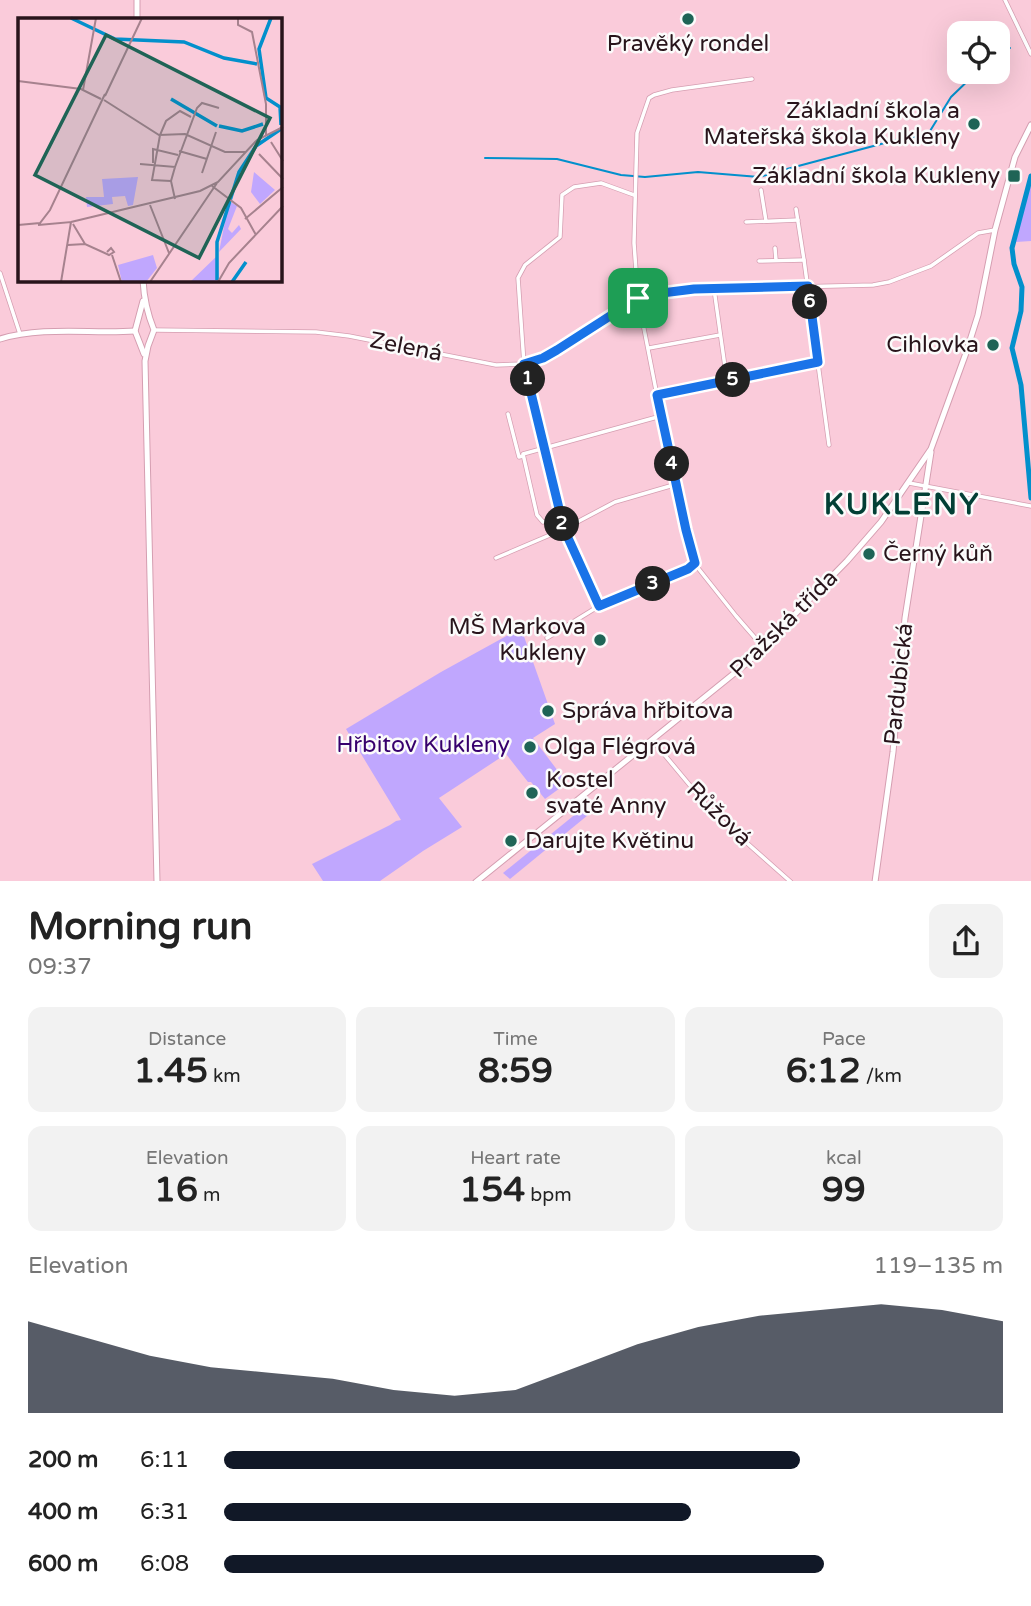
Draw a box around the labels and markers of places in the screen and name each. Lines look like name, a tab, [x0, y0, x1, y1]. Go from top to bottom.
marker: Pravěký rondel	[680, 11, 696, 27]
place label: Pravěký rondel	[607, 30, 769, 58]
place label: Základní škola a Mateřská škola Kukleny	[704, 97, 960, 151]
marker: Základní škola a Mateřská škola Kukleny	[966, 116, 982, 132]
place label: Základní škola Kukleny	[752, 162, 1000, 190]
marker: Základní škola Kukleny	[1006, 168, 1022, 184]
pin	[608, 268, 668, 328]
pin: 6	[792, 284, 828, 320]
place label: Cihlovka	[886, 331, 979, 359]
marker: Cihlovka	[985, 337, 1001, 353]
pin: 1	[510, 362, 546, 396]
pin: 5	[716, 362, 750, 398]
pin: 4	[654, 447, 690, 482]
pin: 2	[544, 506, 580, 542]
place label: Černý kůň	[883, 540, 993, 568]
marker: Černý kůň	[861, 546, 877, 562]
pin: 3	[636, 566, 670, 602]
place label: MŠ Markova Kukleny	[449, 613, 586, 667]
marker: MŠ Markova Kukleny	[592, 632, 608, 648]
place label: Správa hřbitova	[562, 697, 733, 725]
marker: Správa hřbitova	[540, 703, 556, 719]
place label: Olga Flégrová	[544, 733, 696, 761]
marker: Olga Flégrová	[522, 739, 538, 755]
place label: Kostel svaté Anny	[546, 766, 666, 820]
marker: Kostel svaté Anny	[524, 785, 540, 801]
place label: Darujte Květinu	[525, 827, 694, 855]
marker: Darujte Květinu	[503, 833, 519, 849]

